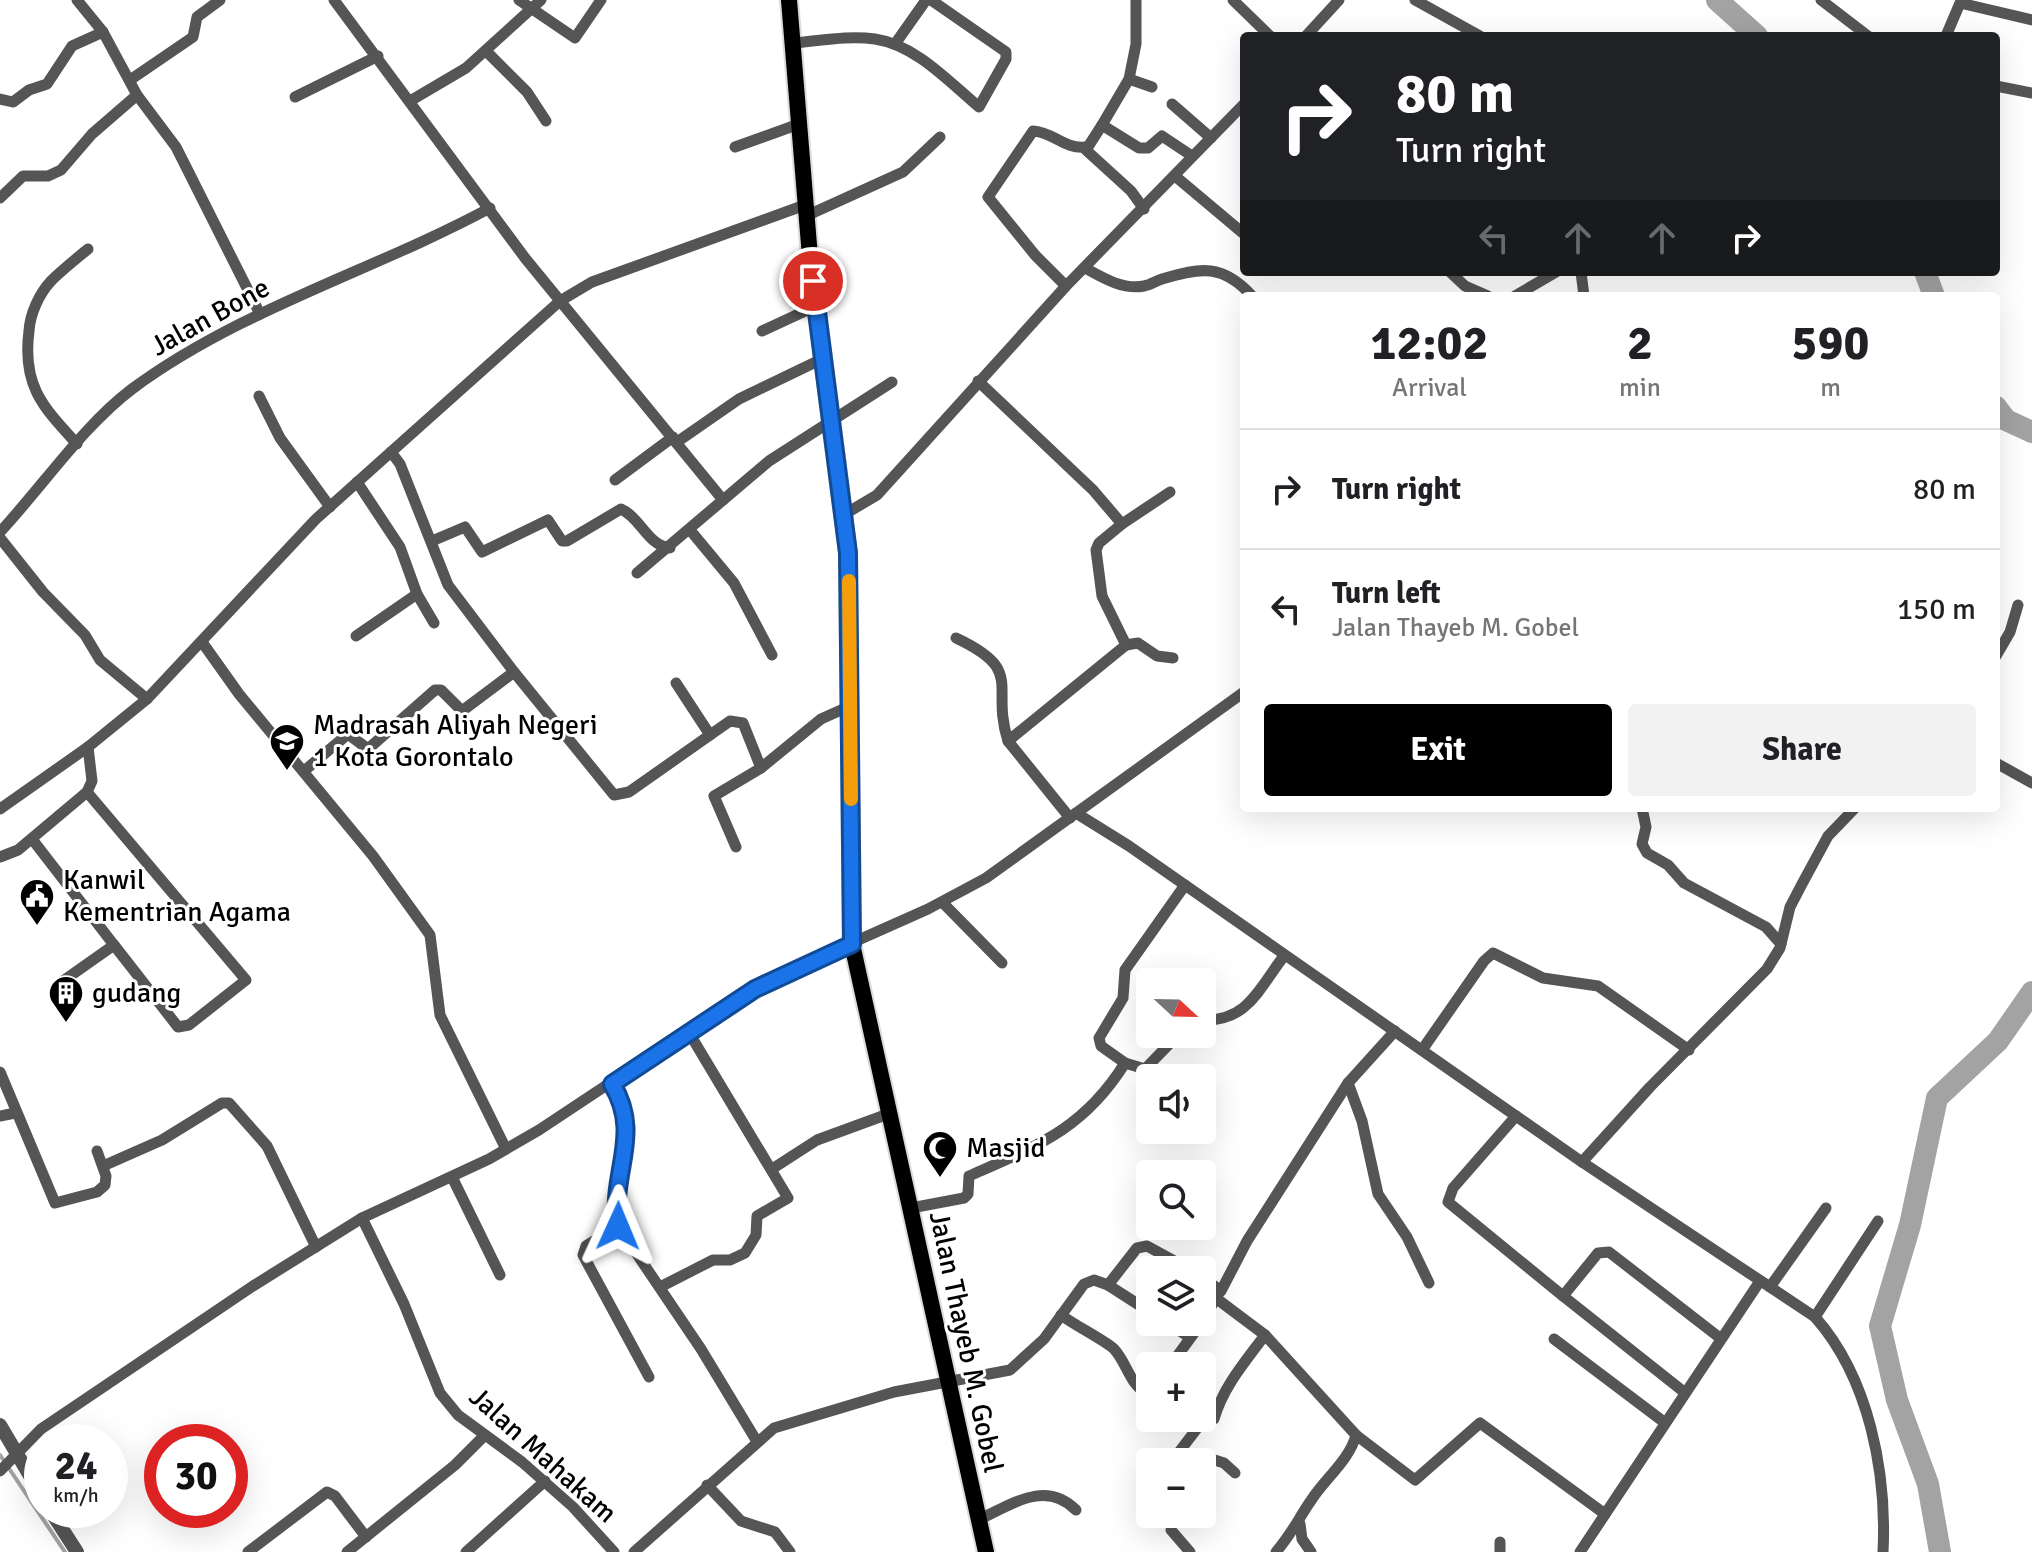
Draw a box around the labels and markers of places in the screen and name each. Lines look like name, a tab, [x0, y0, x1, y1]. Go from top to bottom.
pin	[779, 247, 847, 315]
place label: Madrasah Aliyah Negeri 1 Kota Gorontalo	[313, 708, 598, 774]
school or university icon: Madrasah Aliyah Negeri 1 Kota Gorontalo	[268, 722, 306, 772]
place label: Kanwil Kementrian Agama	[63, 863, 291, 929]
public building icon: Kanwil Kementrian Agama	[18, 877, 56, 927]
building icon: gudang	[47, 974, 85, 1024]
place label: gudang	[92, 976, 181, 1010]
mosque icon: Masjid	[921, 1129, 959, 1179]
place label: Masjid	[966, 1131, 1045, 1165]

